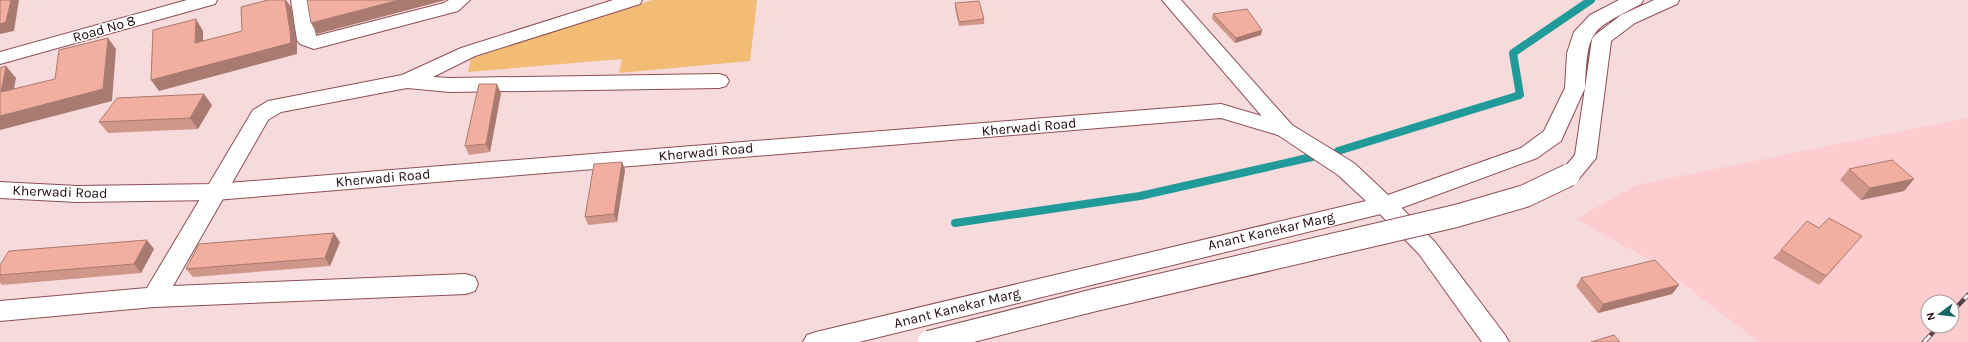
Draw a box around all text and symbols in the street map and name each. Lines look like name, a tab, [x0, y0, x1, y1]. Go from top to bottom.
street label: Road No 8	[71, 12, 137, 46]
street label: Kherwadi Road	[981, 114, 1077, 140]
street label: Kherwadi Road	[658, 139, 754, 165]
street label: Kherwadi Road	[335, 165, 431, 191]
street label: Kherwadi Road	[12, 182, 108, 202]
street label: Anant Kanekar Marg	[1206, 208, 1336, 254]
street label: Anant Kanekar Marg	[892, 284, 1022, 332]
north arrow	[1920, 294, 1960, 334]
text: N	[1924, 311, 1938, 322]

